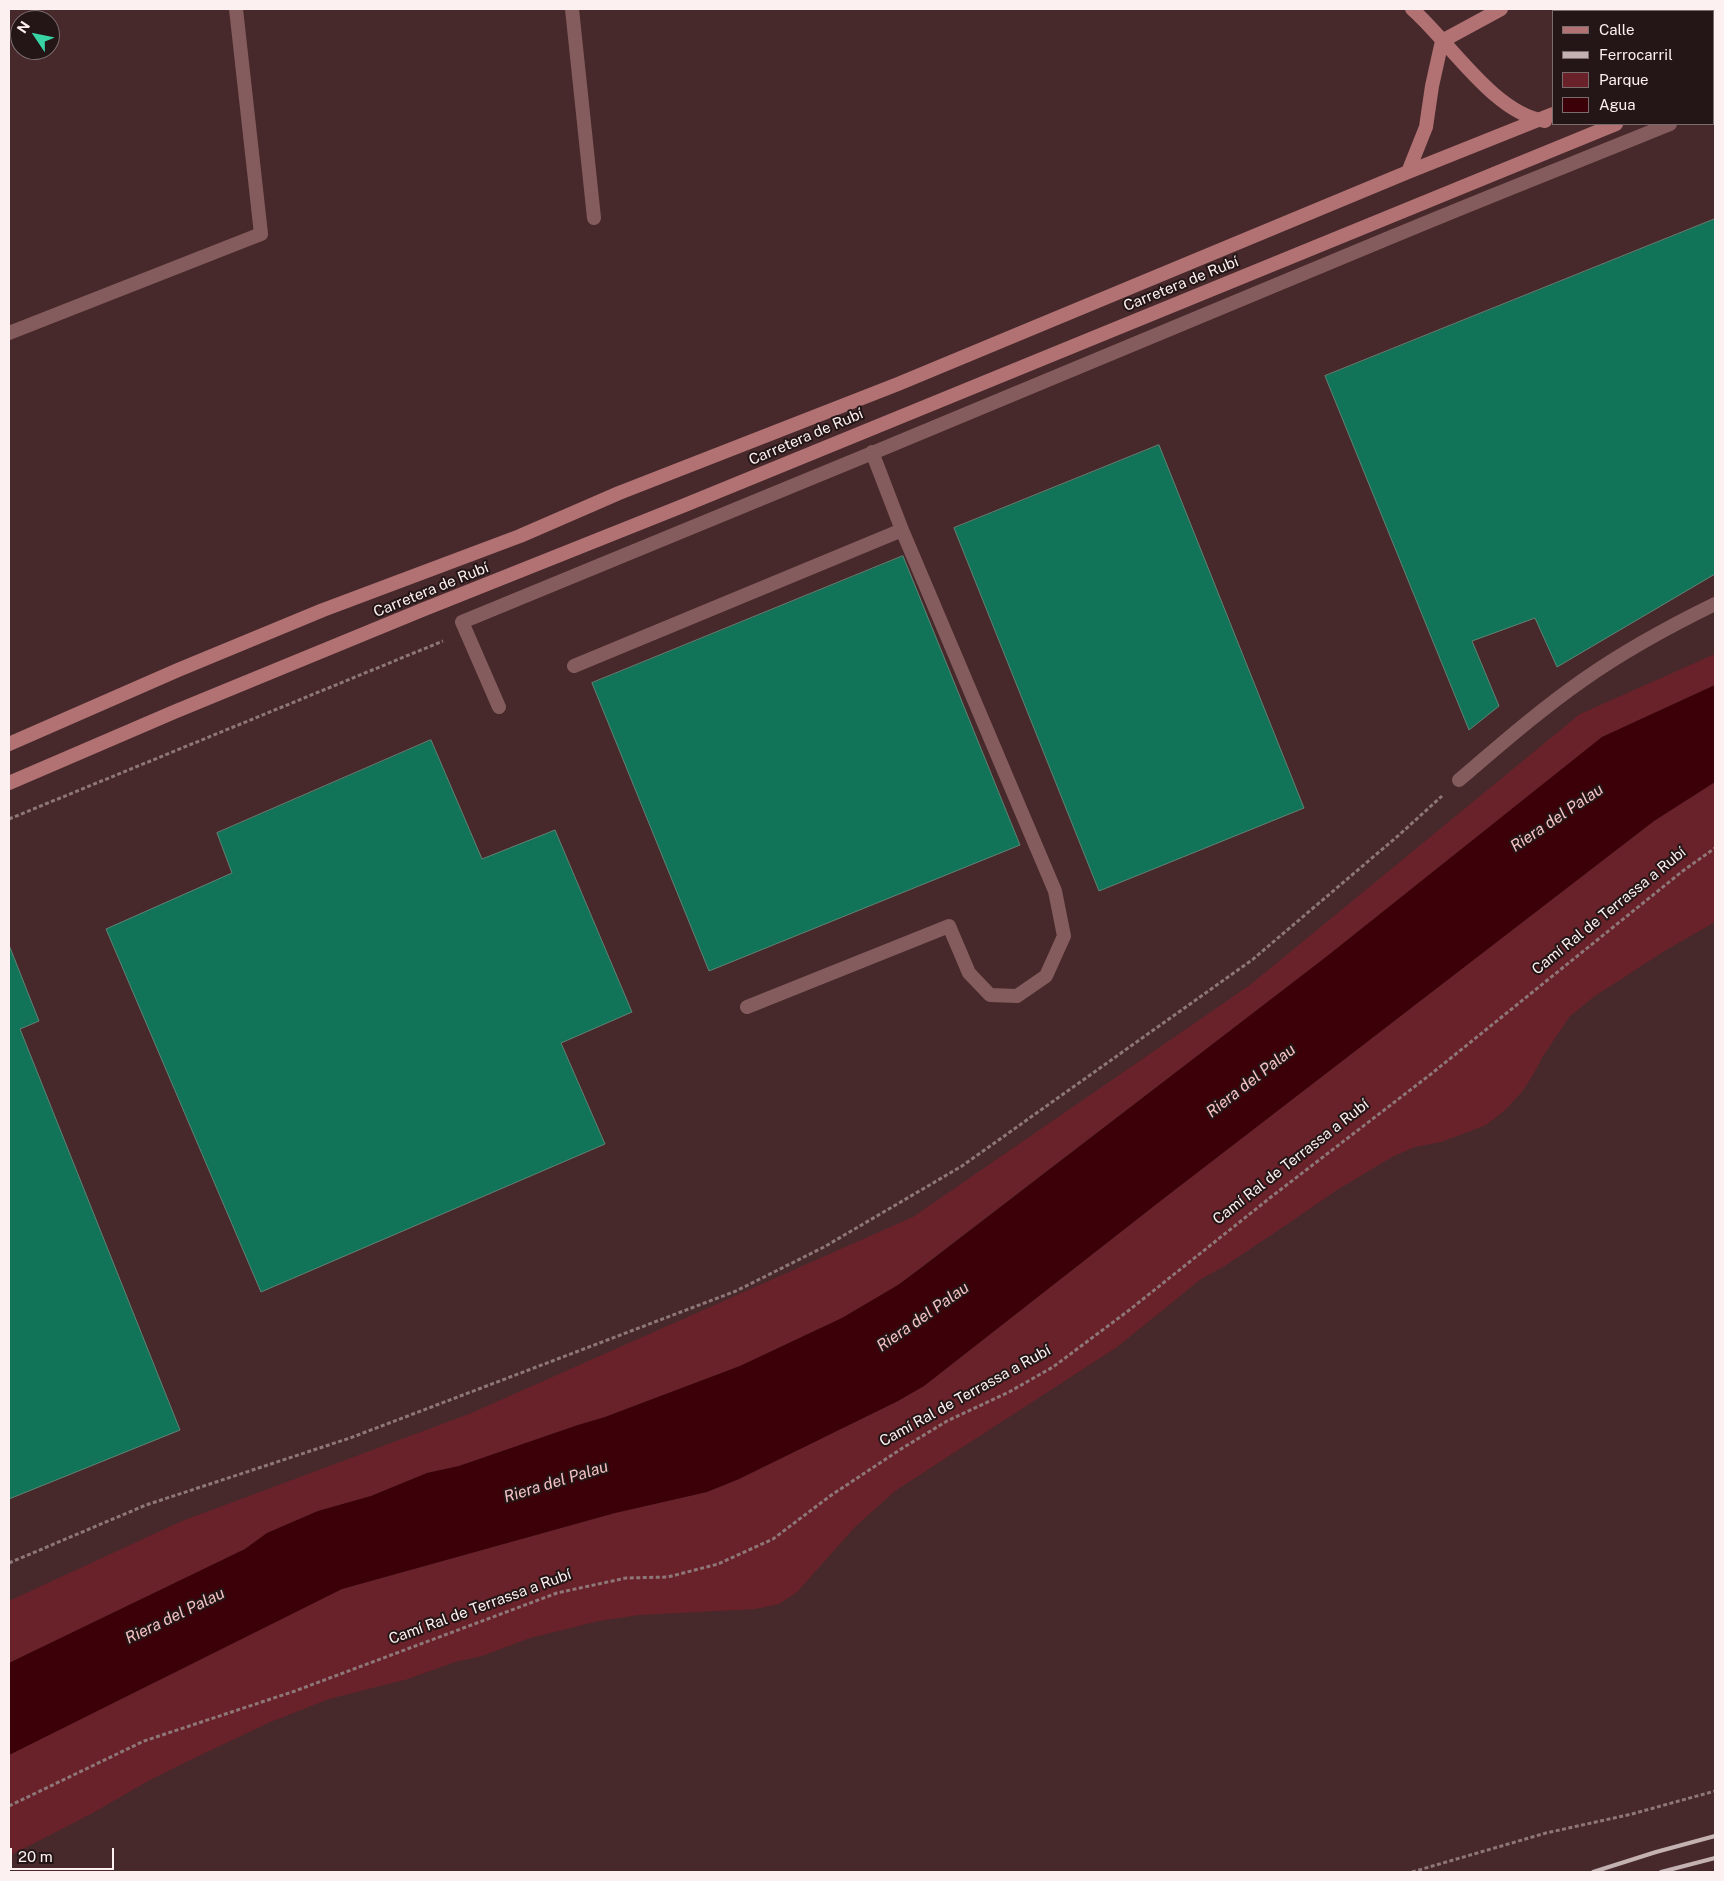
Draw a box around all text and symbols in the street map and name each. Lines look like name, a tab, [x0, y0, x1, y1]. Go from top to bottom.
north arrow	[10, 10, 60, 60]
legend	[1552, 10, 1714, 125]
text: N	[14, 18, 33, 36]
text: Calle	[1599, 21, 1635, 38]
text: Ferrocarril	[1599, 46, 1673, 63]
text: Parque	[1599, 71, 1649, 88]
text: Agua	[1599, 96, 1636, 113]
street label: Carretera de Rubí	[1121, 253, 1241, 315]
street label: Carretera de Rubí	[746, 405, 866, 469]
street label: Carretera de Rubí	[371, 559, 491, 621]
water label: Riera del Palau	[1507, 780, 1607, 856]
street label: Camí Ral de Terrassa a Rubí	[1528, 843, 1690, 979]
water label: Riera del Palau	[1203, 1040, 1299, 1122]
street label: Camí Ral de Terrassa a Rubí	[1209, 1096, 1373, 1228]
water label: Riera del Palau	[873, 1278, 973, 1356]
street label: Camí Ral de Terrassa a Rubí	[876, 1341, 1054, 1451]
water label: Riera del Palau	[502, 1457, 610, 1507]
street label: Camí Ral de Terrassa a Rubí	[386, 1566, 574, 1648]
water label: Riera del Palau	[122, 1584, 228, 1648]
scale bar	[12, 1838, 116, 1870]
text: 20 m	[18, 1848, 53, 1865]

